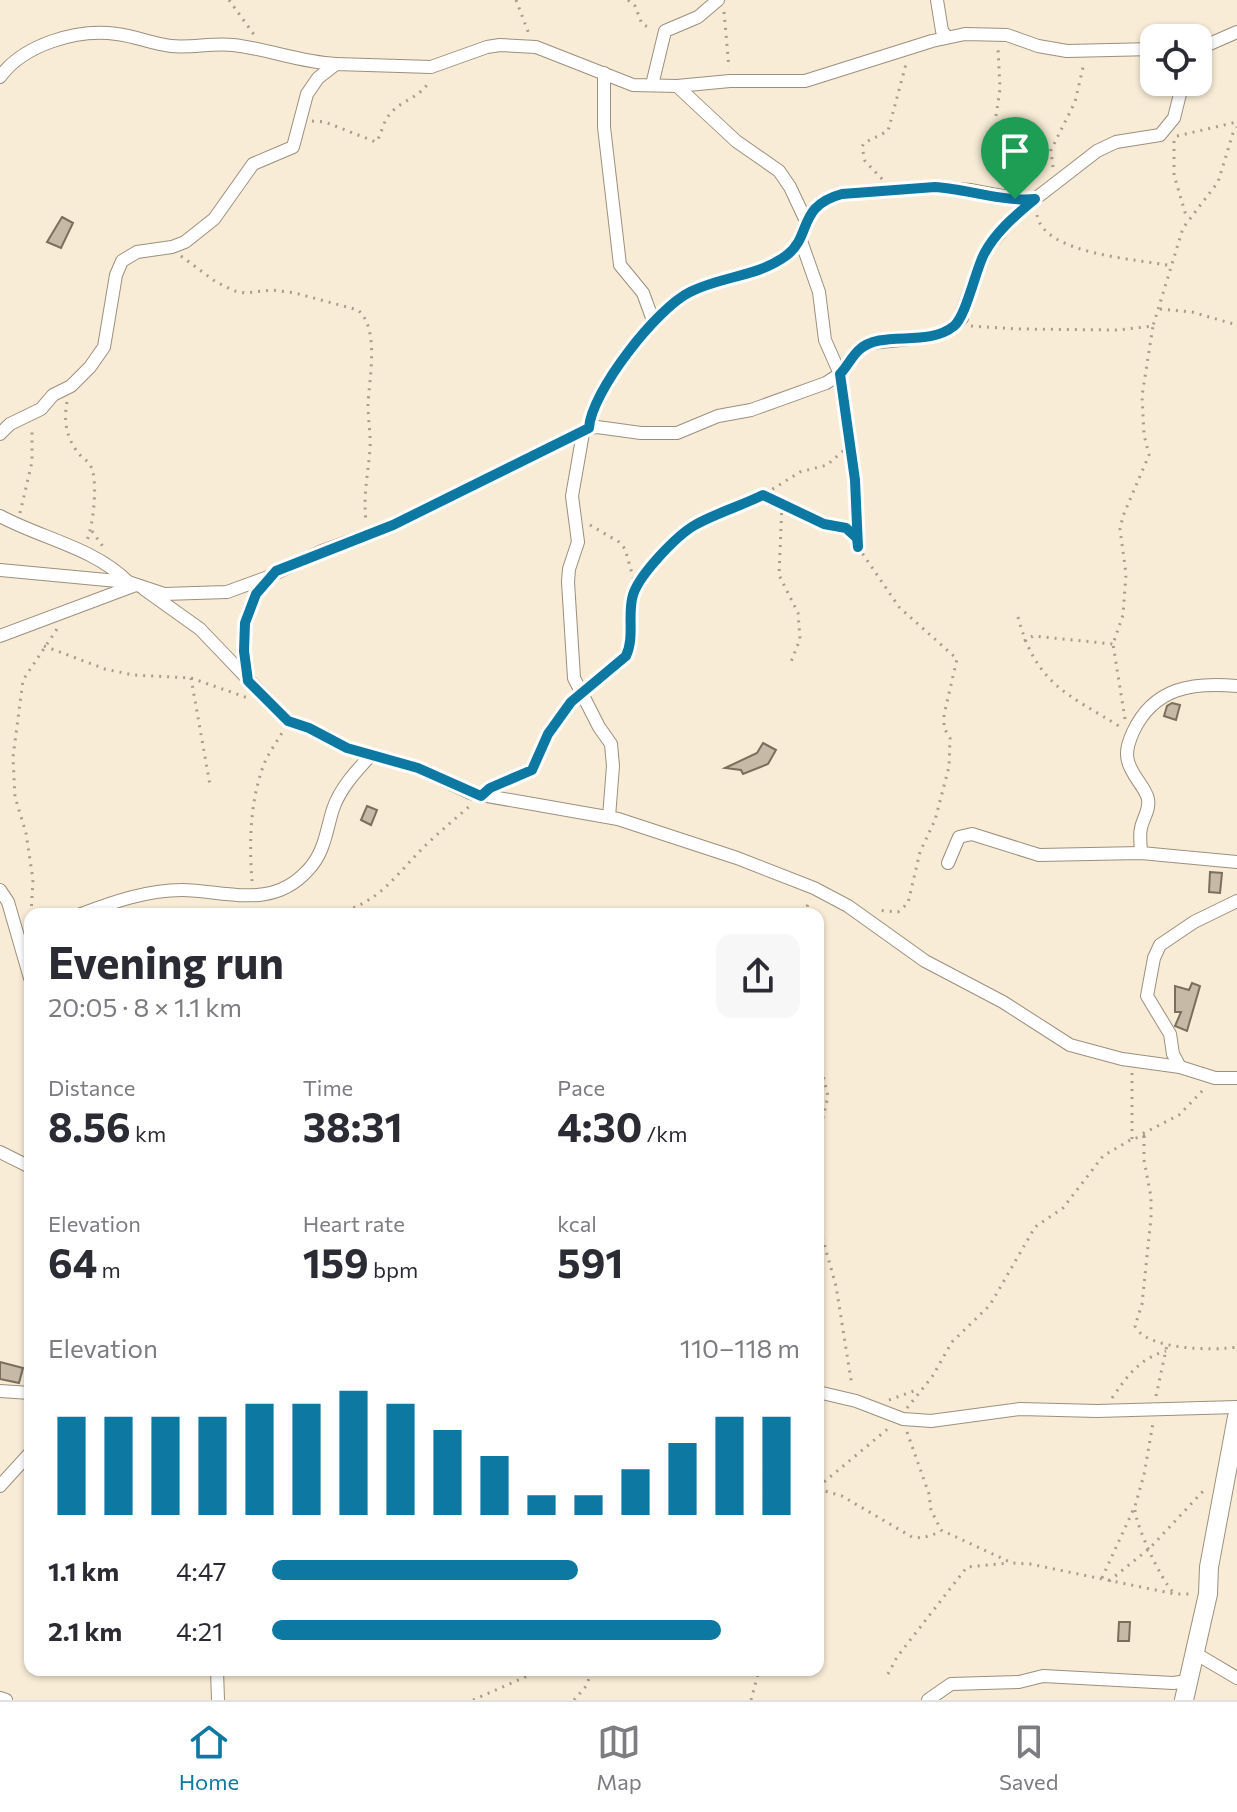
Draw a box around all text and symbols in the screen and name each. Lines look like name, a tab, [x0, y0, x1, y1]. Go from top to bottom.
map controls	[1140, 24, 1212, 96]
button: locate	[1140, 24, 1212, 96]
pin	[981, 117, 1049, 199]
icon: arrive	[993, 129, 1037, 173]
text: Evening run	[48, 934, 284, 988]
button: share	[716, 934, 800, 1018]
text: 20:05 · 8 × 1.1 km	[48, 991, 242, 1022]
text: Distance	[48, 1074, 135, 1101]
text: Time	[303, 1074, 353, 1101]
text: Pace	[557, 1074, 605, 1101]
text: 8.56	[48, 1101, 131, 1150]
text: 38:31	[303, 1101, 403, 1150]
text: 4:30	[557, 1101, 642, 1150]
text: km	[131, 1120, 166, 1147]
text: /km	[642, 1120, 687, 1147]
text: Elevation	[48, 1210, 141, 1237]
text: Heart rate	[303, 1210, 405, 1237]
text: kcal	[557, 1210, 597, 1237]
text: 64	[48, 1237, 97, 1286]
text: 159	[303, 1237, 369, 1286]
text: 591	[557, 1237, 623, 1286]
text: m	[97, 1256, 121, 1283]
text: bpm	[369, 1256, 418, 1283]
text: Elevation	[48, 1332, 158, 1363]
text: 110–118 m	[680, 1332, 800, 1363]
text: 1.1 km	[48, 1555, 119, 1586]
text: 4:47	[176, 1555, 227, 1586]
text: 2.1 km	[48, 1615, 122, 1646]
text: 4:21	[176, 1615, 223, 1646]
tab: Home	[179, 1720, 239, 1795]
tab: Map	[596, 1720, 642, 1795]
tab: Saved	[999, 1720, 1058, 1795]

